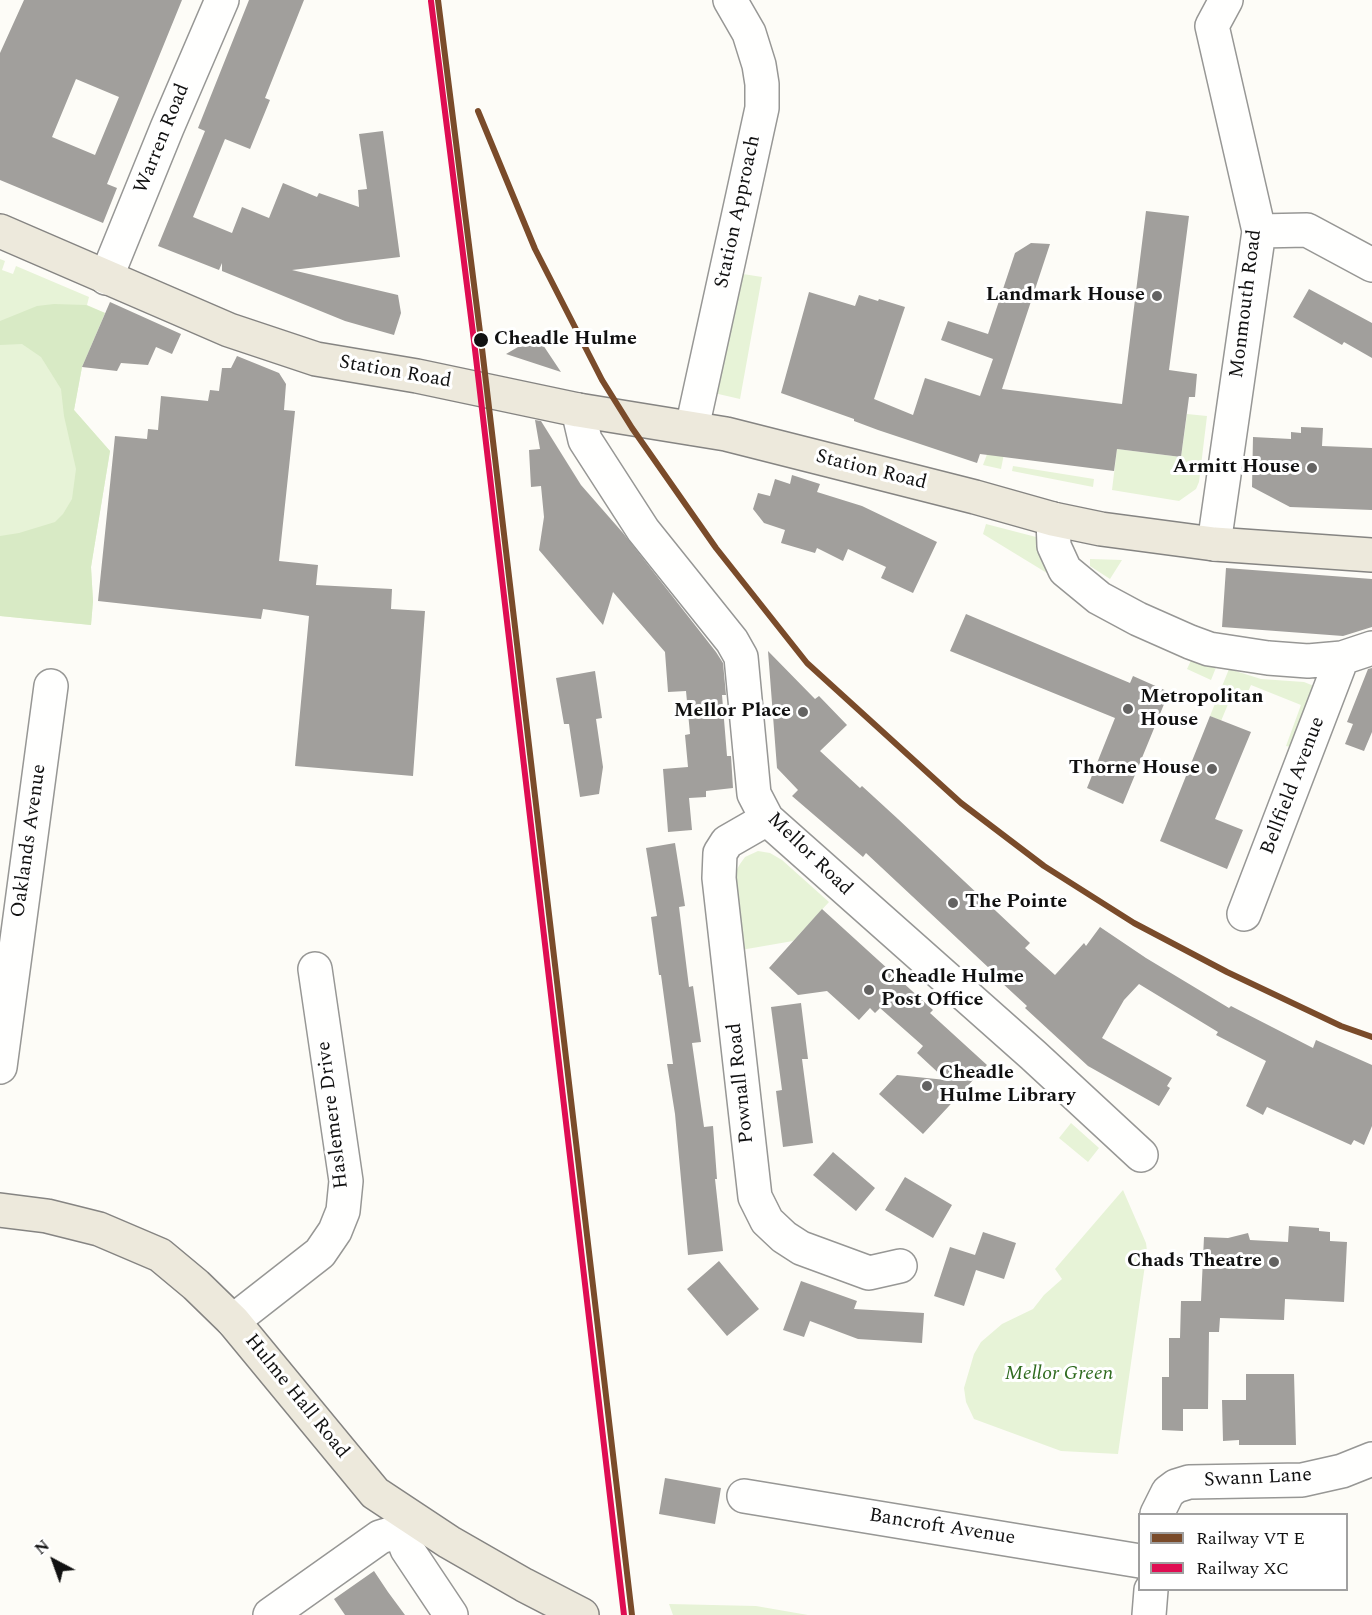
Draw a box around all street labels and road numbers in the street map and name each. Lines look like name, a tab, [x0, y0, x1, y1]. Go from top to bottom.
street label: Warren Road	[130, 81, 196, 197]
street label: Station Approach	[711, 133, 767, 291]
street label: Monmouth Road	[1226, 228, 1268, 380]
street label: Station Road	[337, 351, 453, 395]
street label: Station Road	[813, 446, 929, 496]
street label: Bellfield Avenue	[1257, 714, 1331, 858]
street label: Oaklands Avenue	[7, 763, 53, 919]
street label: Mellor Road	[761, 808, 857, 902]
street label: Pownall Road	[724, 1021, 760, 1145]
street label: Haslemere Drive	[313, 1040, 355, 1190]
street label: Hulme Hall Road	[239, 1330, 353, 1464]
street label: Swann Lane	[1204, 1464, 1312, 1494]
street label: Bancroft Avenue	[867, 1505, 1017, 1551]

